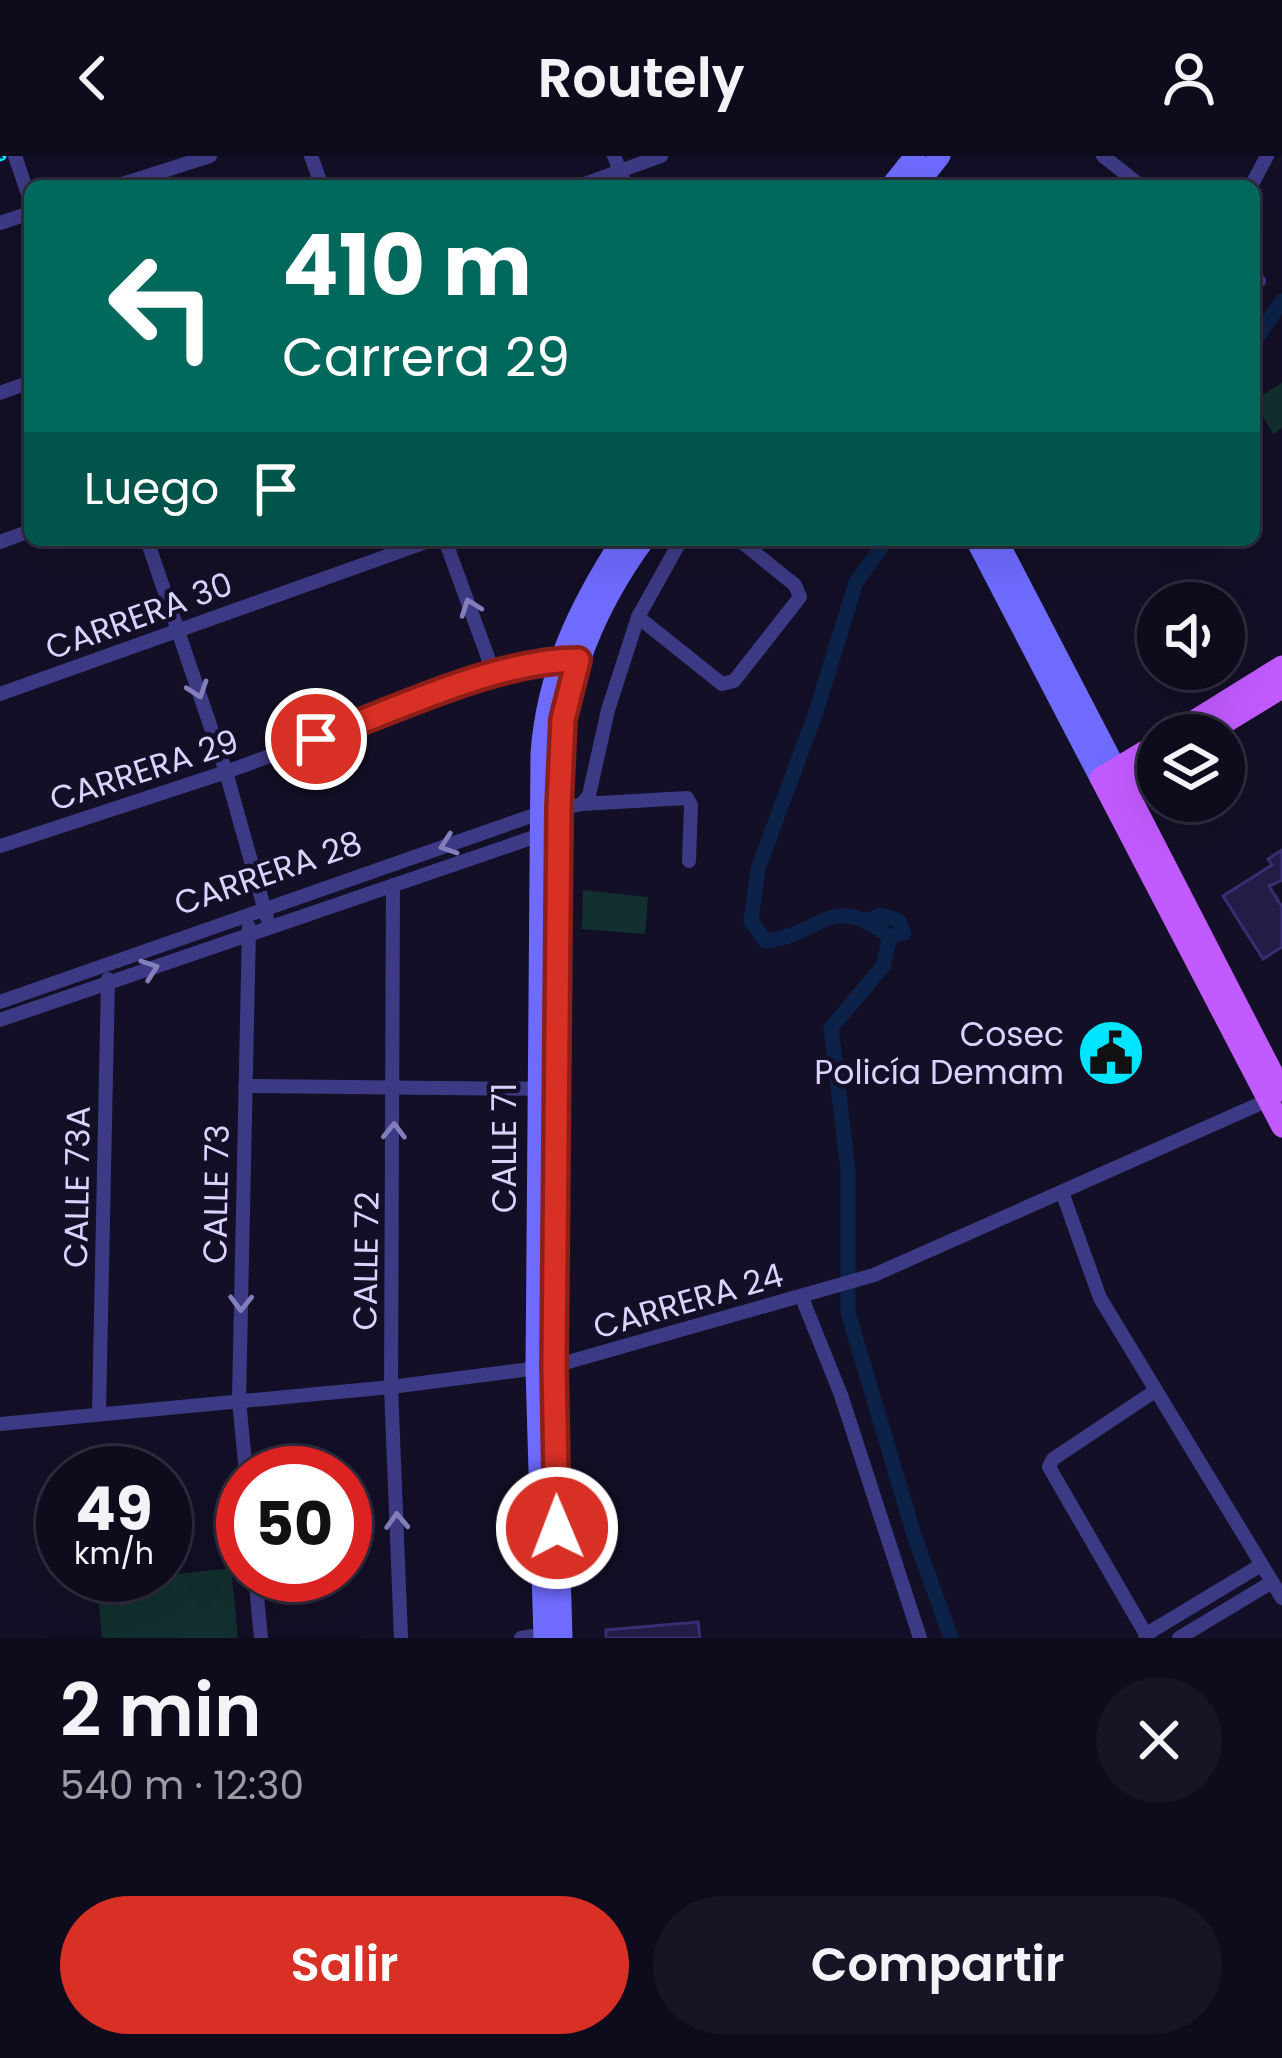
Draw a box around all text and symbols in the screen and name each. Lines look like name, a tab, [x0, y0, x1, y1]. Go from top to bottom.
text: Routely	[538, 40, 744, 116]
icon: back	[60, 45, 126, 111]
icon: person	[1156, 45, 1222, 111]
text: 410 m	[282, 207, 532, 324]
icon: left	[84, 228, 240, 384]
text: Carrera 29	[282, 319, 570, 395]
icon: arrive	[243, 456, 309, 522]
text: Luego	[84, 457, 219, 520]
street label: CARRERA 30	[39, 560, 239, 672]
map controls	[1137, 582, 1245, 822]
button: sound	[1137, 582, 1245, 690]
one-way arrow	[460, 598, 484, 619]
one-way arrow	[184, 679, 209, 700]
pin	[265, 688, 367, 790]
icon: arrive	[283, 706, 349, 772]
button: layers	[1137, 714, 1245, 822]
street label: CARRERA 29	[44, 717, 244, 823]
street label: CARRERA 28	[168, 819, 368, 927]
one-way arrow	[439, 831, 460, 855]
one-way arrow	[139, 958, 160, 983]
place label: Cosec Policía Demam	[814, 1011, 1064, 1096]
public building icon: Cosec Policía Demam	[1076, 1018, 1146, 1088]
street label: CALLE 71	[481, 1083, 528, 1213]
street label: CALLE 73A	[52, 1106, 102, 1268]
one-way arrow	[381, 1121, 407, 1139]
street label: CALLE 73	[191, 1124, 241, 1264]
street label: CALLE 72	[341, 1191, 391, 1331]
street label: CARRERA 24	[587, 1251, 789, 1351]
one-way arrow	[229, 1294, 255, 1313]
speed limit sign: 50	[216, 1446, 372, 1602]
position arrow	[494, 1465, 620, 1591]
text: 49	[75, 1467, 153, 1551]
one-way arrow	[384, 1511, 410, 1530]
text: km/h	[74, 1532, 154, 1575]
text: 2 min	[60, 1660, 262, 1761]
button: close	[1096, 1677, 1222, 1803]
text: 540 m · 12:30	[60, 1758, 304, 1813]
button: Salir	[60, 1896, 629, 2034]
button: Compartir	[653, 1896, 1222, 2034]

